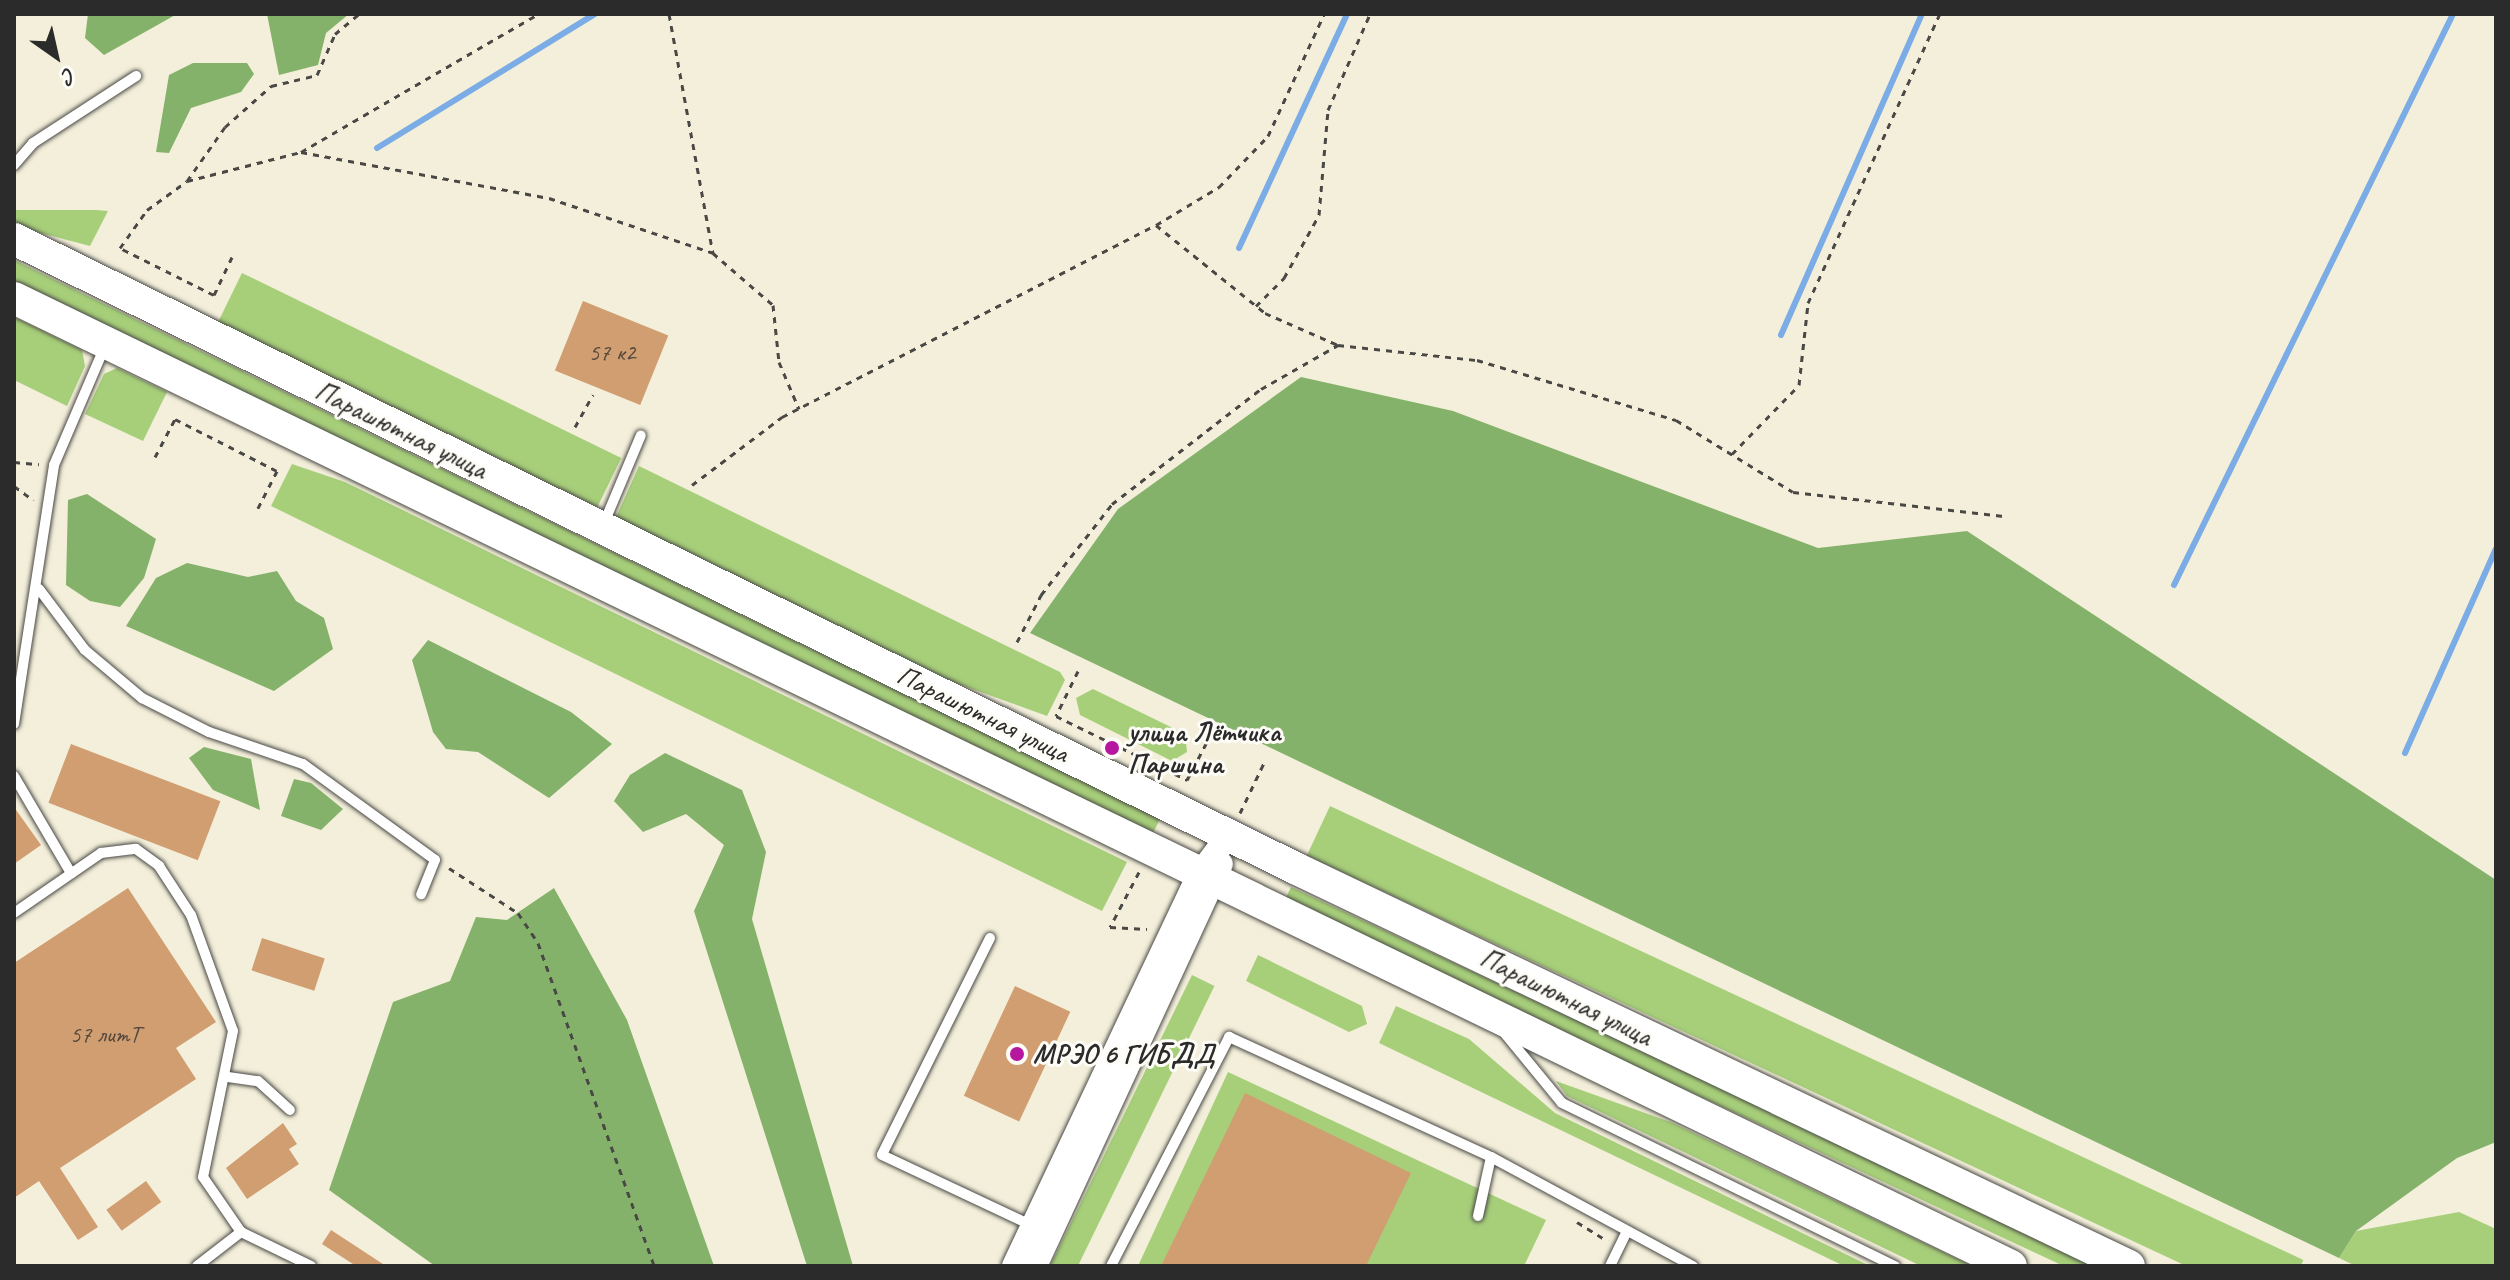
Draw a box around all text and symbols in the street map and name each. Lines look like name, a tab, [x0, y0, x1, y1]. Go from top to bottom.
north arrow	[16, 16, 96, 96]
text: С	[57, 61, 82, 91]
house number: 57 к2	[588, 339, 636, 367]
street label: Парашютная улица	[308, 373, 494, 487]
street label: Парашютная улица	[890, 657, 1076, 771]
place label: улица Лётчика Паршина	[1128, 715, 1281, 781]
marker: улица Лётчика Паршина	[1103, 739, 1121, 757]
street label: Парашютная улица	[1473, 940, 1659, 1054]
house number: 57 литТ	[70, 1021, 140, 1049]
place label: МРЭО 6 ГИБДД	[1033, 1037, 1214, 1071]
marker: МРЭО 6 ГИБДД	[1008, 1045, 1026, 1063]

